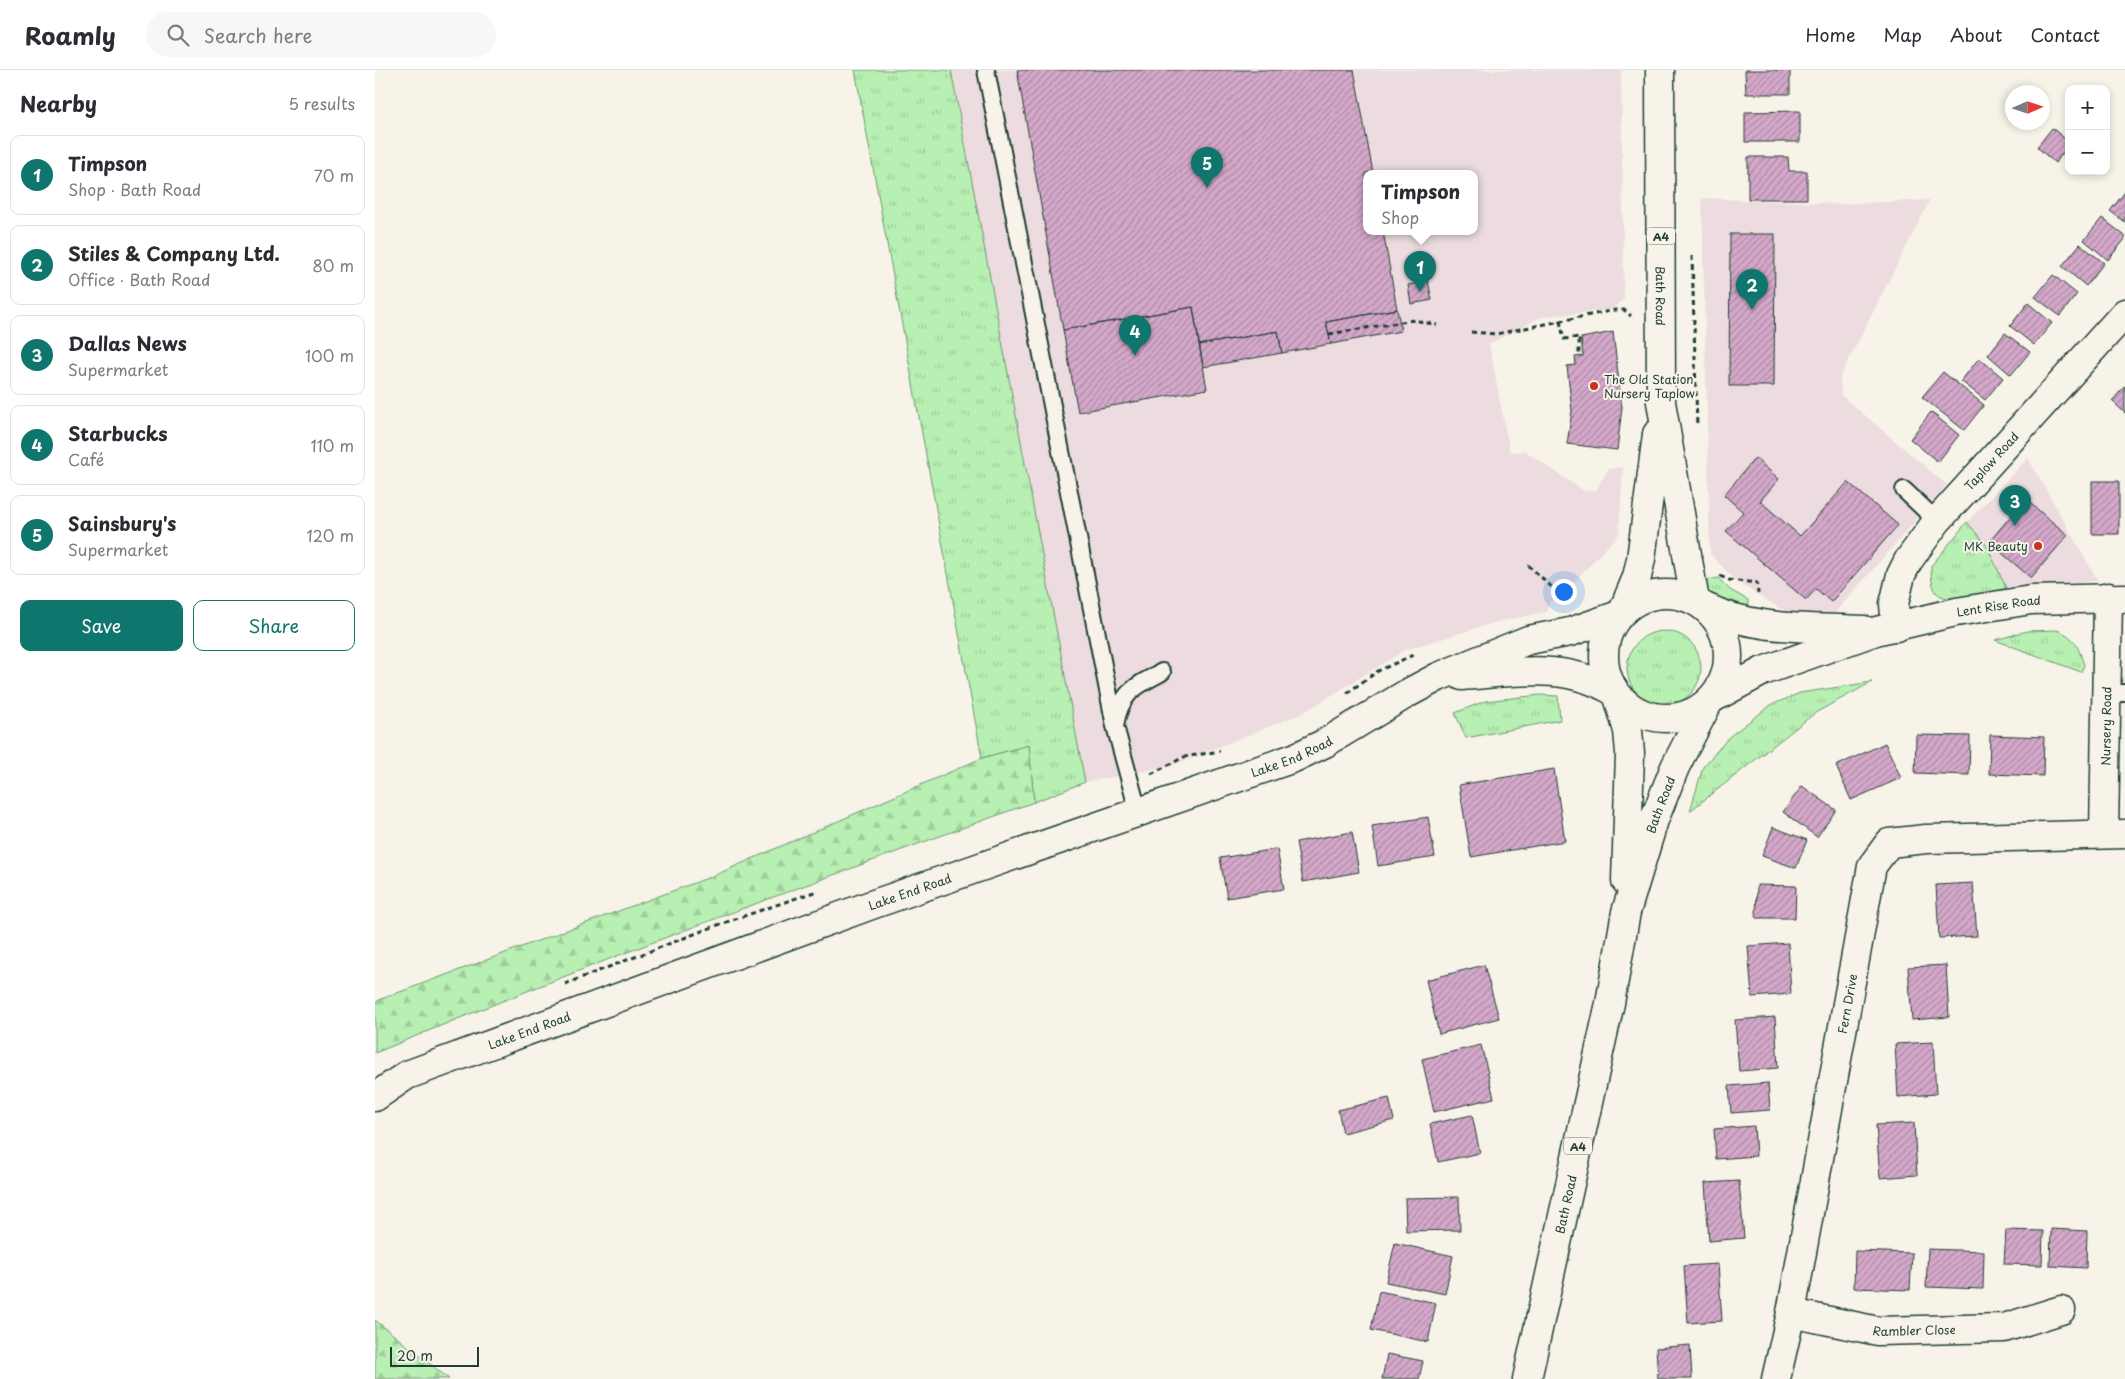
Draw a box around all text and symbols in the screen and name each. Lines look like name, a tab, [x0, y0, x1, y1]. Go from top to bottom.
search box	[146, 12, 496, 57]
text: Roamly	[25, 17, 116, 53]
icon: search	[164, 21, 192, 49]
text: Search here	[204, 21, 312, 49]
text: Home	[1805, 21, 1855, 48]
text: Map	[1883, 21, 1922, 48]
text: About	[1950, 21, 2002, 48]
text: Contact	[2030, 21, 2100, 48]
north arrow	[2005, 85, 2050, 130]
map controls	[2065, 85, 2110, 175]
button: +	[2065, 85, 2110, 130]
text: Nearby	[20, 87, 97, 119]
text: 5 results	[288, 91, 355, 115]
button: −	[2065, 130, 2110, 175]
pin: 5	[1191, 147, 1223, 188]
text: Timpson	[68, 149, 147, 177]
text: 1	[33, 163, 41, 187]
text: 70 m	[314, 163, 354, 187]
popup	[1363, 170, 1478, 235]
text: Shop · Bath Road	[68, 177, 201, 201]
text: Timpson	[1381, 177, 1460, 205]
text: Shop	[1381, 205, 1419, 229]
road number: A4	[1647, 228, 1675, 245]
text: Stiles & Company Ltd.	[68, 239, 280, 267]
pin: 1	[1404, 251, 1436, 292]
text: 2	[31, 253, 43, 277]
text: 80 m	[312, 253, 354, 277]
street label: Bath Road	[1652, 266, 1670, 326]
text: Office · Bath Road	[68, 267, 210, 291]
pin: 2	[1736, 269, 1768, 310]
pin: 4	[1119, 315, 1151, 356]
text: Dallas News	[68, 329, 187, 357]
text: 3	[32, 343, 42, 367]
text: 100 m	[305, 343, 354, 367]
text: Supermarket	[68, 357, 168, 381]
place label: The Old Station Nursery Taplow	[1604, 370, 1696, 402]
marker: The Old Station Nursery Taplow	[1588, 380, 1600, 392]
text: Starbucks	[68, 419, 168, 447]
street label: Taplow Road	[1960, 428, 2023, 494]
text: 4	[32, 433, 42, 457]
text: 110 m	[311, 433, 354, 457]
text: Café	[68, 447, 104, 471]
pin: 3	[1999, 485, 2031, 526]
text: Sainsbury's	[68, 509, 176, 537]
text: 5	[32, 523, 42, 547]
text: 120 m	[307, 523, 354, 547]
text: Supermarket	[68, 537, 168, 561]
place label: MK Beauty	[1964, 537, 2028, 555]
marker: MK Beauty	[2032, 540, 2044, 552]
your location	[1551, 579, 1577, 605]
street label: Lent Rise Road	[1955, 591, 2041, 621]
button: Save	[20, 600, 183, 651]
button: Share	[193, 600, 355, 651]
street label: Nursery Road	[2096, 686, 2115, 766]
street label: Lake End Road	[1248, 732, 1336, 781]
street label: Bath Road	[1641, 774, 1679, 836]
street label: Lake End Road	[866, 869, 954, 914]
street label: Fern Drive	[1833, 972, 1861, 1035]
street label: Lake End Road	[485, 1007, 573, 1054]
road number: A4	[1564, 1138, 1592, 1154]
street label: Bath Road	[1550, 1173, 1581, 1235]
street label: Rambler Close	[1871, 1320, 1956, 1340]
scale bar	[390, 1344, 479, 1367]
text: 20 m	[397, 1345, 433, 1366]

